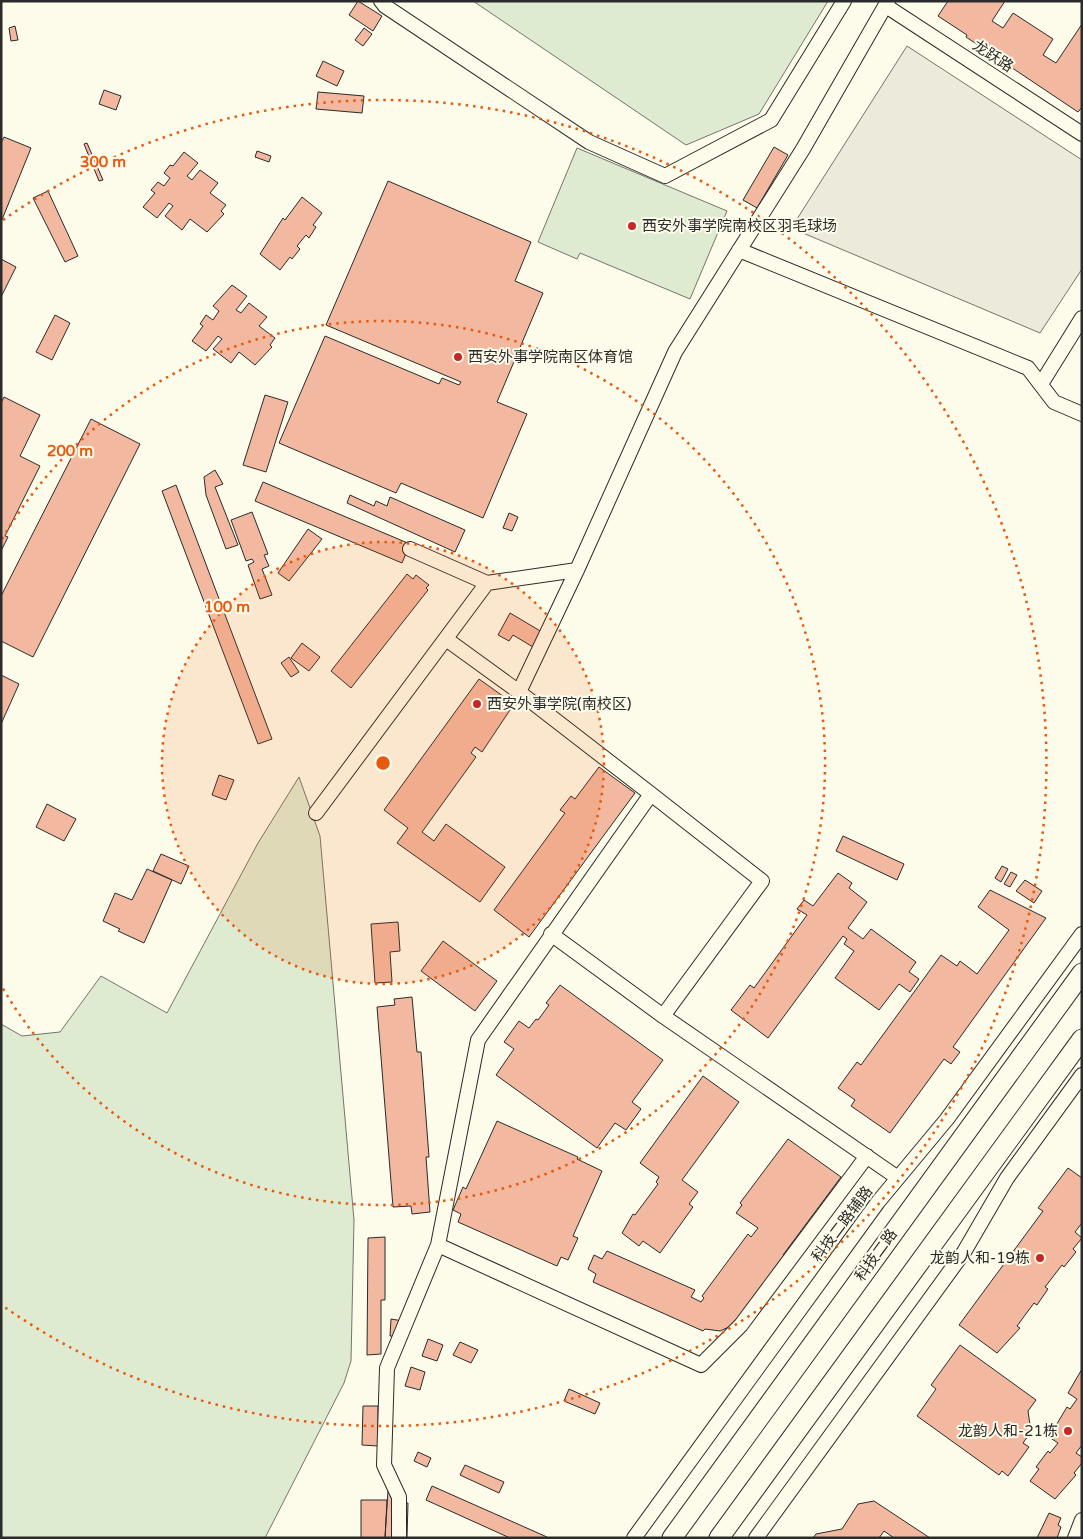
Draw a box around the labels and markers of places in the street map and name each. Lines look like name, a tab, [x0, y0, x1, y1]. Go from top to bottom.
place label: 西安外事学院南校区羽毛球场	[642, 217, 837, 235]
marker: 西安外事学院南校区羽毛球场	[626, 220, 638, 232]
place label: 西安外事学院南区体育馆	[468, 348, 633, 366]
marker: 西安外事学院南区体育馆	[452, 351, 464, 363]
place label: 西安外事学院(南校区)	[487, 695, 631, 713]
marker: 西安外事学院(南校区)	[471, 698, 483, 710]
centre of rings	[374, 754, 392, 772]
place label: 龙韵人和-19栋	[930, 1249, 1030, 1267]
marker: 龙韵人和-19栋	[1034, 1252, 1046, 1264]
place label: 龙韵人和-21栋	[958, 1422, 1058, 1440]
marker: 龙韵人和-21栋	[1062, 1425, 1074, 1437]

